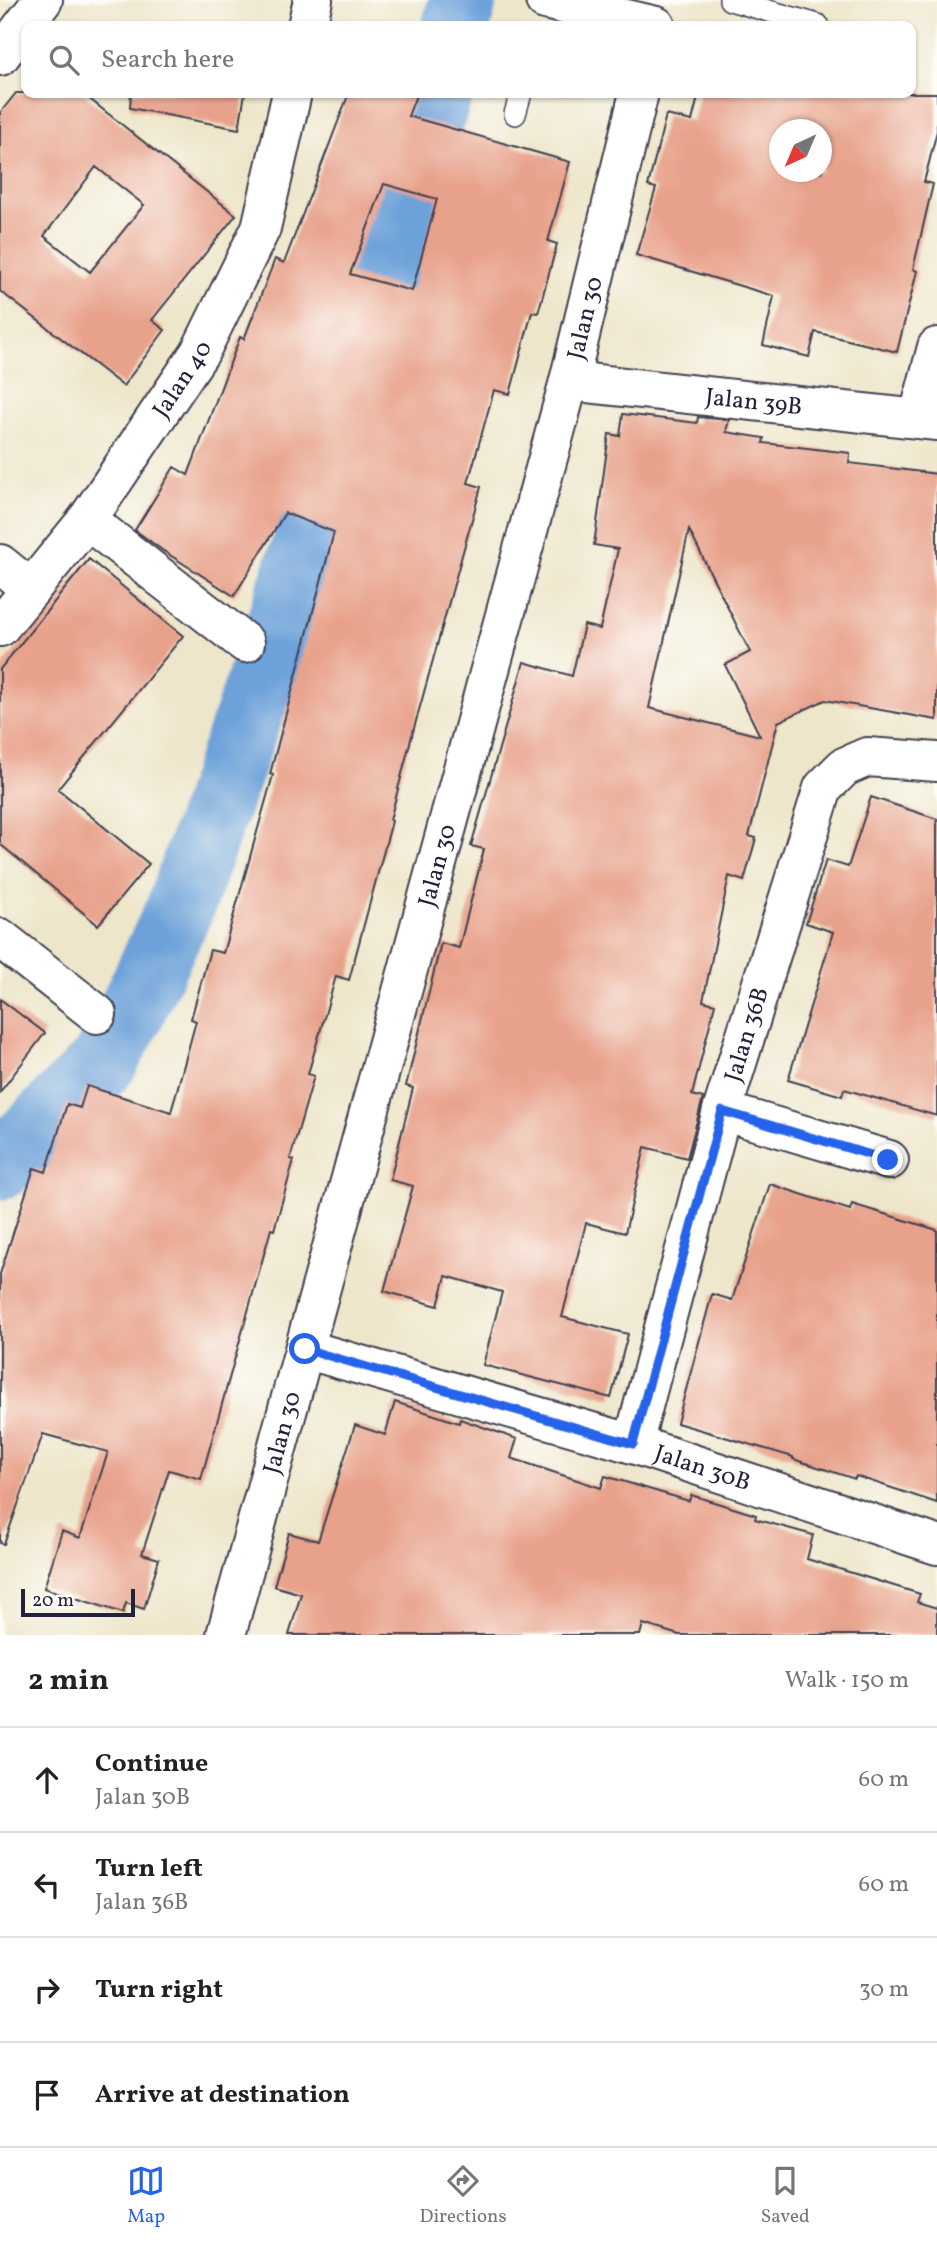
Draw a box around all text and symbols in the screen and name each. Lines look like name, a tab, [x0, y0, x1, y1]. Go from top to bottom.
search box	[21, 21, 916, 98]
icon: search	[45, 41, 83, 79]
text: Search here	[101, 42, 234, 78]
north arrow	[769, 119, 832, 182]
street label: Jalan 30	[560, 273, 613, 363]
street label: Jalan 40	[145, 336, 222, 425]
street label: Jalan 39B	[703, 381, 804, 425]
street label: Jalan 30	[411, 821, 466, 911]
street label: Jalan 36B	[717, 983, 779, 1087]
route end	[872, 1144, 903, 1175]
route start	[289, 1333, 320, 1364]
street label: Jalan 30	[256, 1388, 311, 1478]
street label: Jalan 30B	[650, 1437, 755, 1501]
scale bar	[21, 1586, 135, 1618]
text: 20 m	[32, 1588, 74, 1614]
text: 2 min	[28, 1660, 109, 1702]
text: Walk · 150 m	[785, 1665, 909, 1697]
text: Continue	[95, 1746, 208, 1782]
icon: ahead	[28, 1761, 66, 1799]
text: 60 m	[859, 1764, 909, 1796]
text: Jalan 30B	[95, 1782, 190, 1814]
text: Turn left	[95, 1851, 203, 1887]
icon: left	[28, 1866, 66, 1904]
text: 60 m	[859, 1869, 909, 1901]
text: Jalan 36B	[95, 1887, 188, 1919]
icon: right	[28, 1971, 66, 2009]
text: Turn right	[95, 1972, 223, 2008]
text: 30 m	[859, 1974, 909, 2006]
icon: arrive	[28, 2076, 66, 2114]
text: Arrive at destination	[95, 2077, 350, 2113]
tab: Map	[127, 2162, 165, 2230]
tab: Directions	[420, 2162, 507, 2230]
tab: Saved	[761, 2162, 810, 2230]

